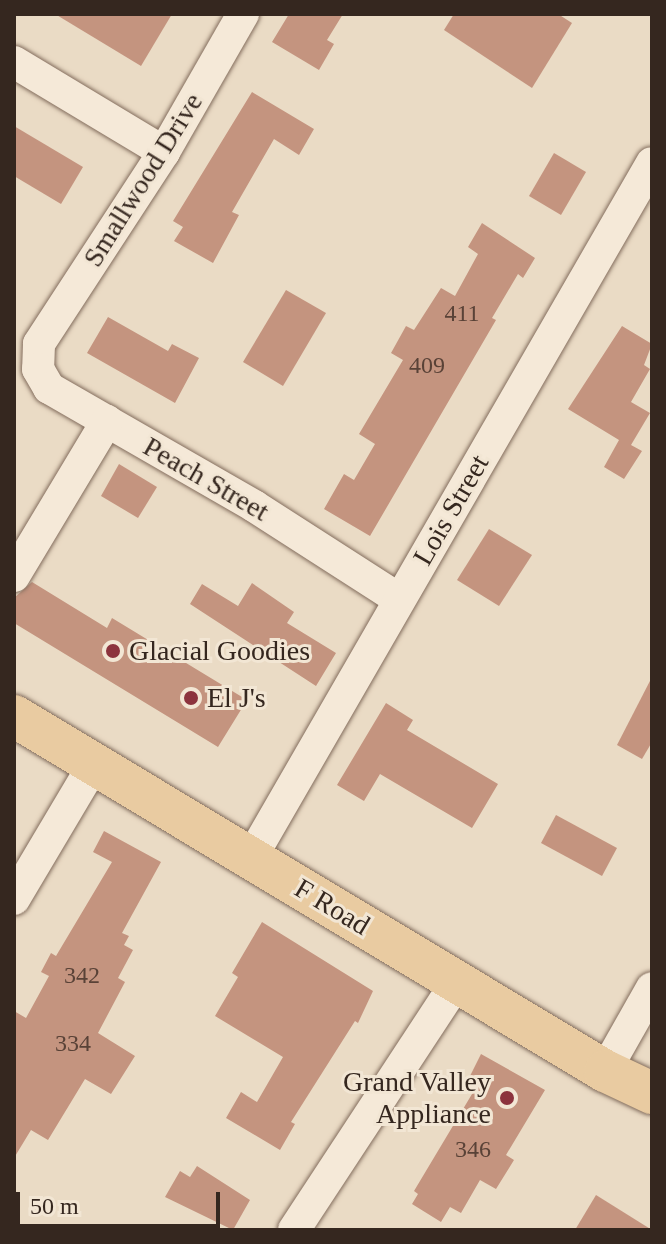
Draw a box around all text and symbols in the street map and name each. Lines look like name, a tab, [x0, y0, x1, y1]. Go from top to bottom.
street label: Smallwood Drive	[76, 87, 210, 273]
house number: 411	[444, 300, 480, 328]
house number: 409	[409, 352, 445, 380]
street label: Peach Street	[137, 430, 275, 528]
street label: Lois Street	[406, 449, 496, 571]
place label: Glacial Goodies	[129, 634, 310, 668]
marker: Glacial Goodies	[104, 642, 122, 660]
place label: El J's	[207, 681, 266, 715]
marker: El J's	[182, 689, 200, 707]
street label: F Road	[288, 872, 376, 942]
house number: 342	[64, 962, 100, 990]
house number: 334	[55, 1030, 91, 1058]
place label: Grand Valley Appliance	[342, 1065, 491, 1131]
marker: Grand Valley Appliance	[498, 1089, 516, 1107]
house number: 346	[455, 1136, 491, 1164]
scale bar	[20, 1176, 224, 1226]
text: 50 m	[30, 1193, 79, 1219]

